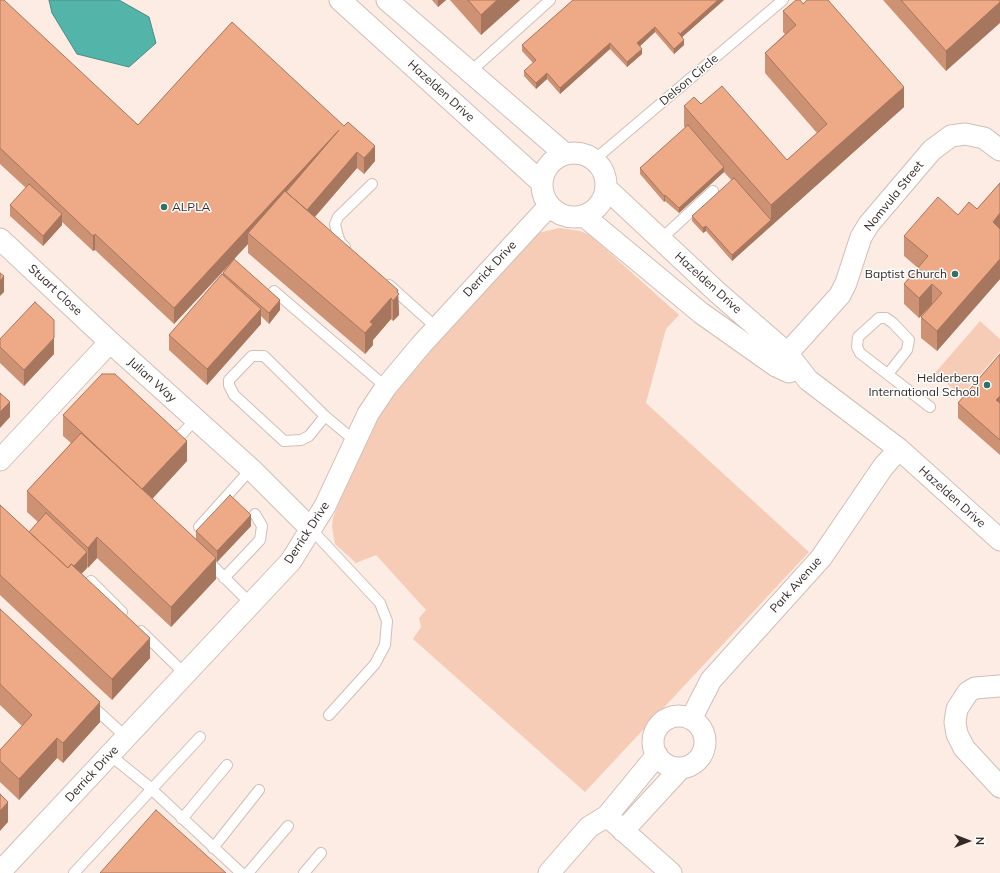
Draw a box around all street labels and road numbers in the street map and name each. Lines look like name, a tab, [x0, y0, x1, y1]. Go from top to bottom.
street label: Delson Circle	[657, 51, 721, 109]
street label: Hazelden Drive	[405, 57, 477, 125]
street label: Nomvula Street	[861, 158, 927, 234]
street label: Derrick Drive	[460, 238, 520, 300]
street label: Hazelden Drive	[672, 249, 744, 317]
street label: Stuart Close	[25, 261, 85, 319]
street label: Julian Way	[125, 355, 179, 405]
street label: Hazelden Drive	[916, 463, 988, 531]
street label: Derrick Drive	[282, 499, 332, 567]
street label: Park Avenue	[767, 554, 825, 616]
street label: Derrick Drive	[62, 743, 122, 805]

